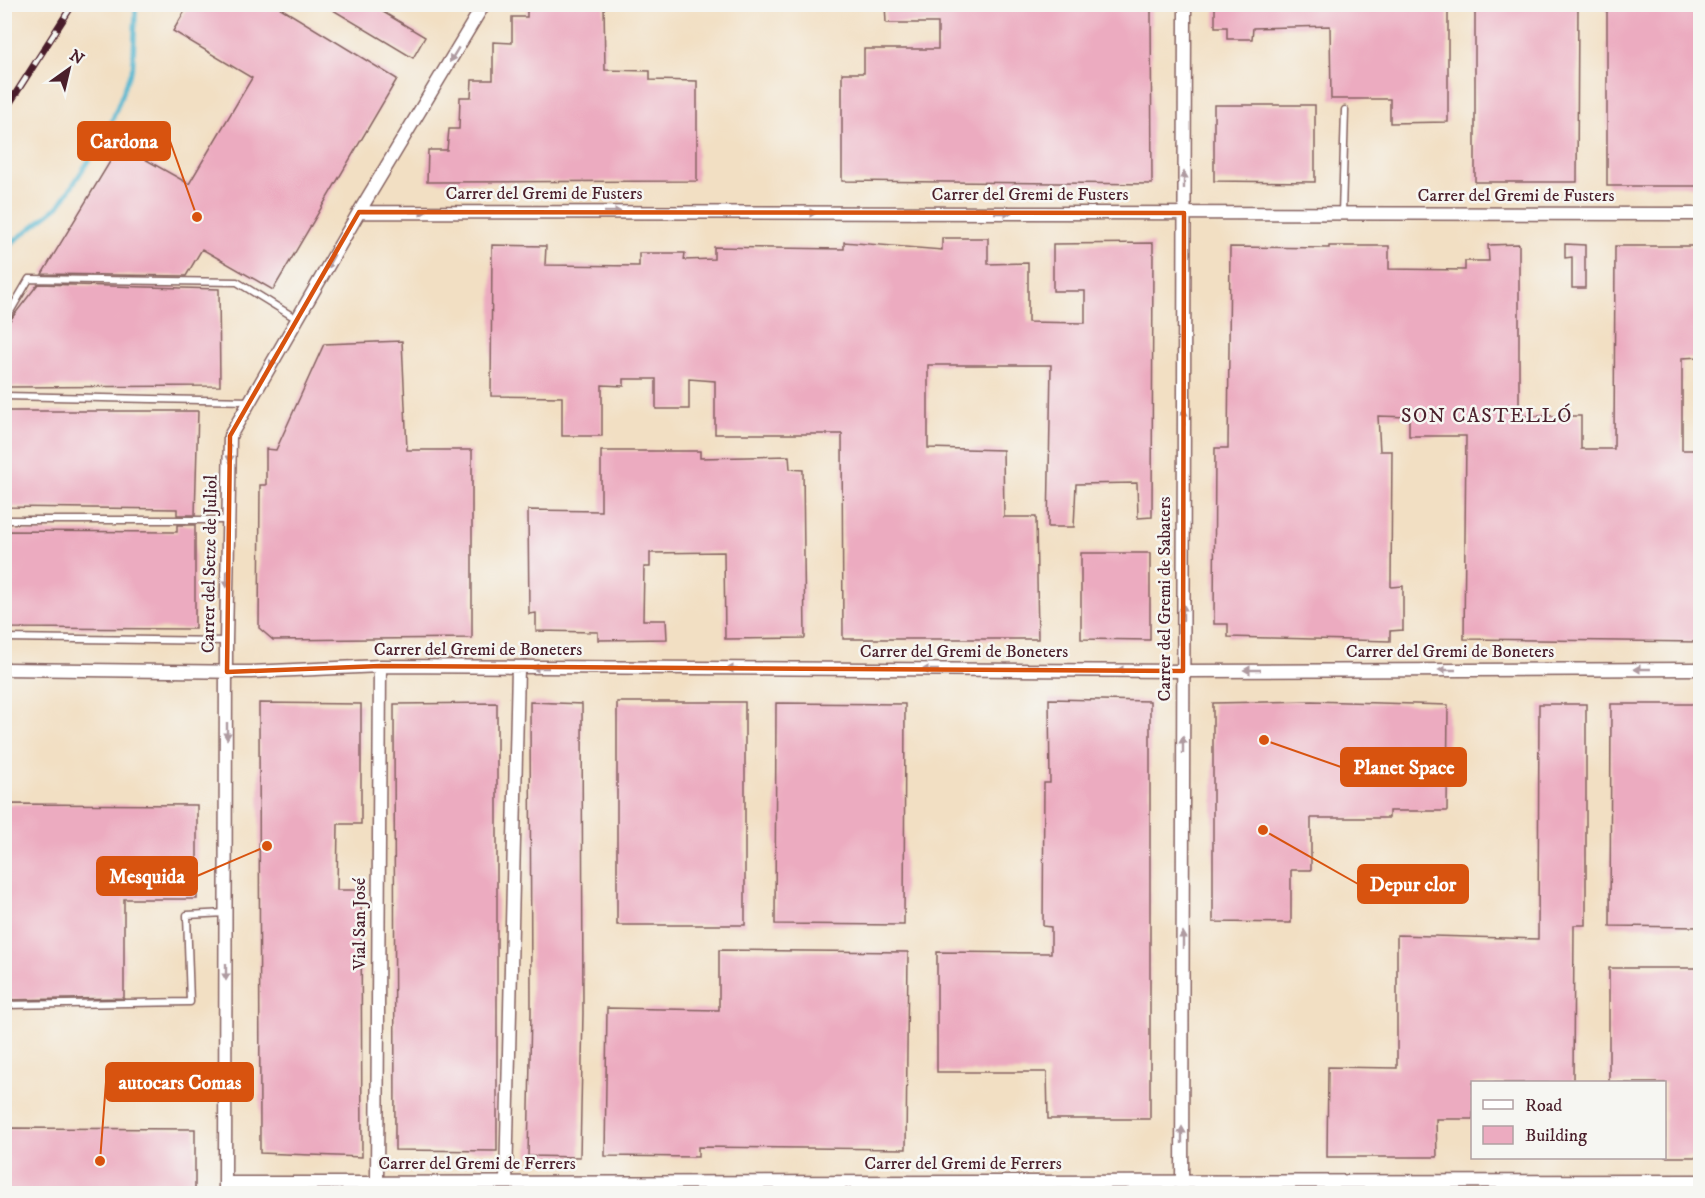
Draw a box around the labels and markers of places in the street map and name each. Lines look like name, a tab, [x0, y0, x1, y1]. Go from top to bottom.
callout: Cardona	[78, 122, 170, 160]
callout: Planet Space	[1341, 748, 1466, 786]
callout: Mesquida	[97, 857, 197, 895]
callout: Depur clor	[1358, 865, 1468, 903]
callout: autocars Comas	[106, 1063, 253, 1101]

